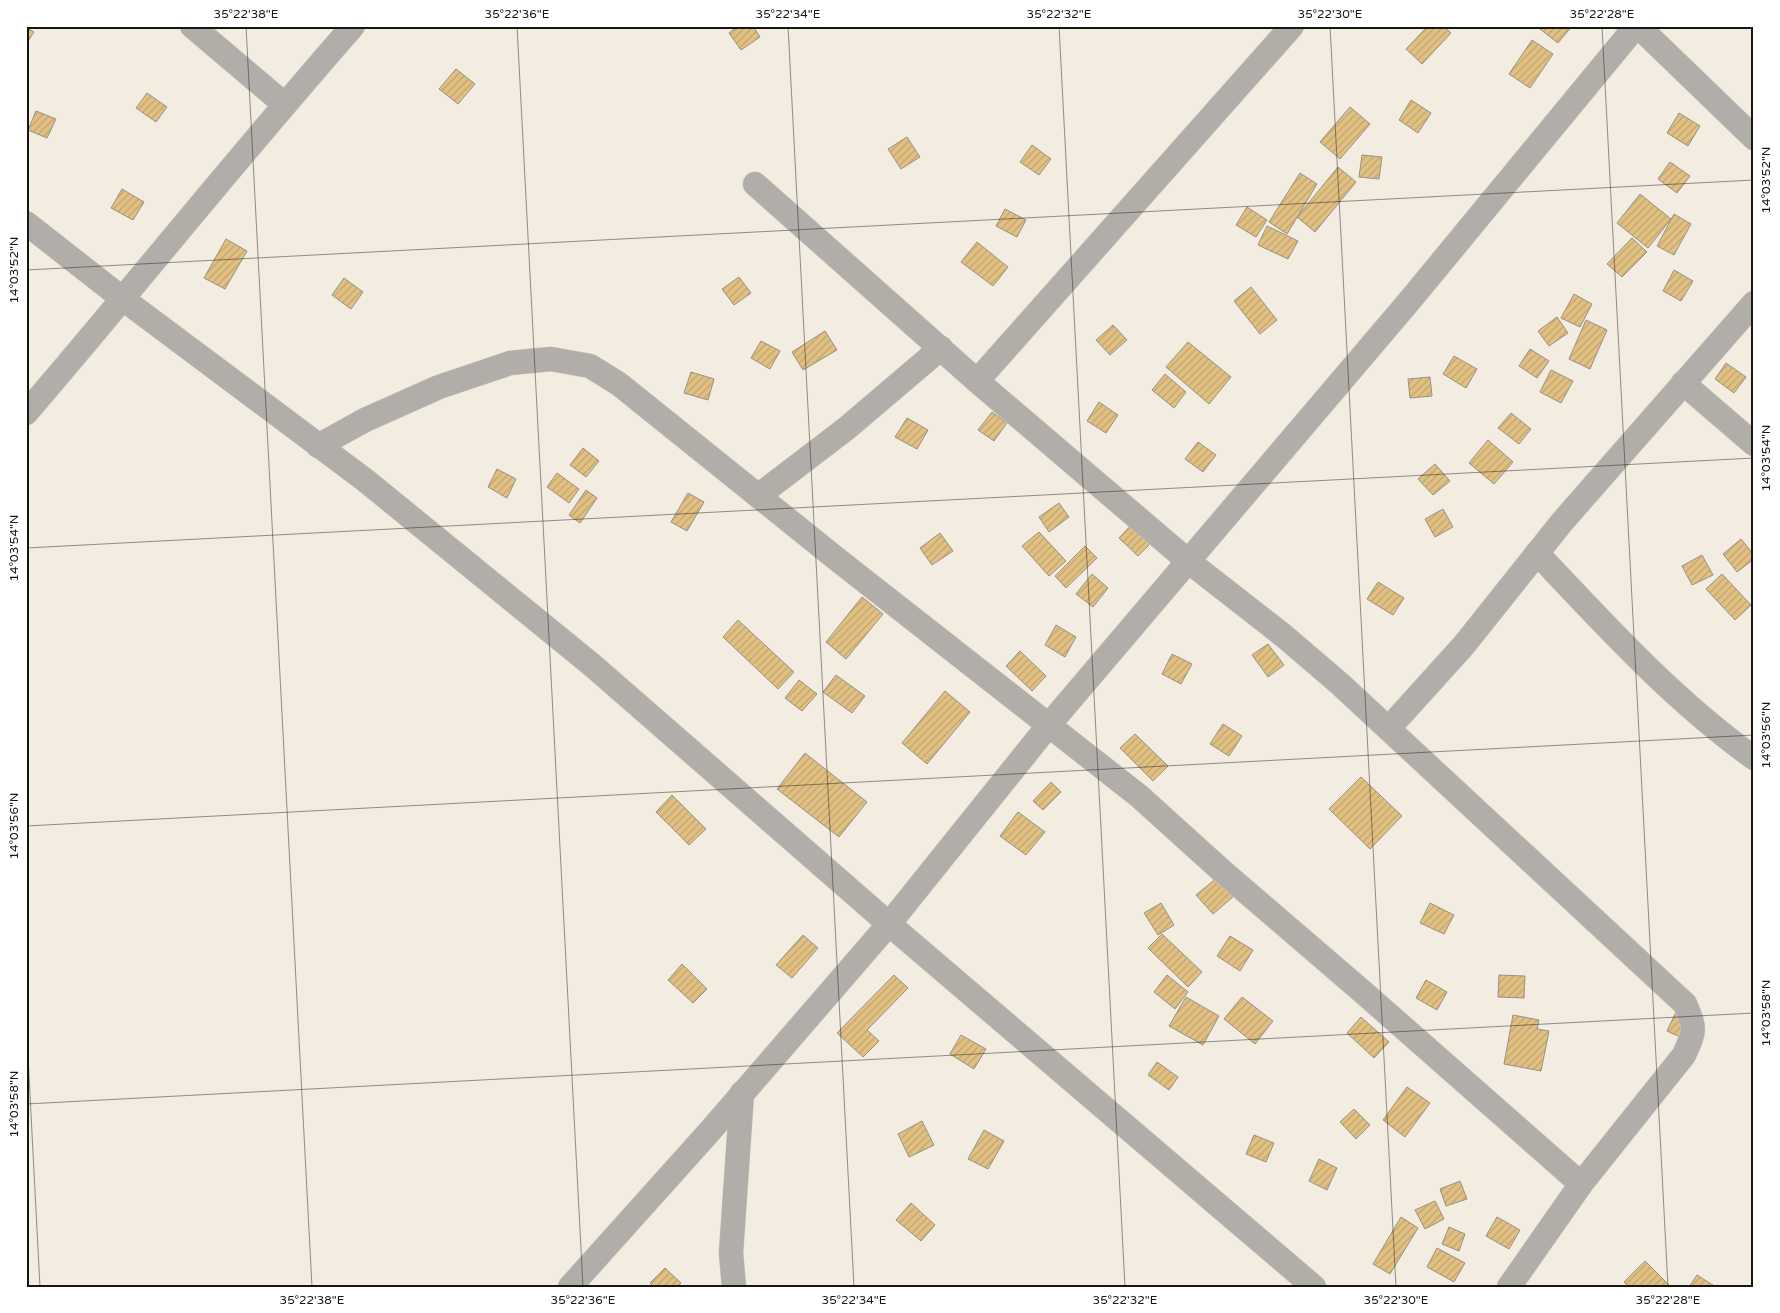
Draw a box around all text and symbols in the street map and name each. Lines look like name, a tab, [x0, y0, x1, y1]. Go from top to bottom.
text: 35°22'38"E	[214, 7, 279, 21]
text: 35°22'36"E	[485, 7, 550, 21]
text: 35°22'34"E	[756, 7, 821, 21]
text: 35°22'32"E	[1027, 7, 1092, 21]
text: 35°22'30"E	[1298, 7, 1363, 21]
text: 35°22'28"E	[1570, 7, 1635, 21]
text: 14°03'52"N	[1759, 147, 1773, 214]
text: 14°03'52"N	[7, 237, 21, 304]
text: 14°03'54"N	[1759, 425, 1773, 492]
text: 14°03'54"N	[7, 515, 21, 582]
text: 14°03'56"N	[1759, 702, 1773, 769]
text: 14°03'56"N	[7, 793, 21, 860]
text: 14°03'58"N	[1759, 980, 1773, 1047]
text: 14°03'58"N	[7, 1071, 21, 1138]
text: 35°22'38"E	[280, 1293, 345, 1307]
text: 35°22'36"E	[551, 1293, 616, 1307]
text: 35°22'34"E	[822, 1293, 887, 1307]
text: 35°22'32"E	[1093, 1293, 1158, 1307]
text: 35°22'30"E	[1364, 1293, 1429, 1307]
text: 35°22'28"E	[1636, 1293, 1701, 1307]

